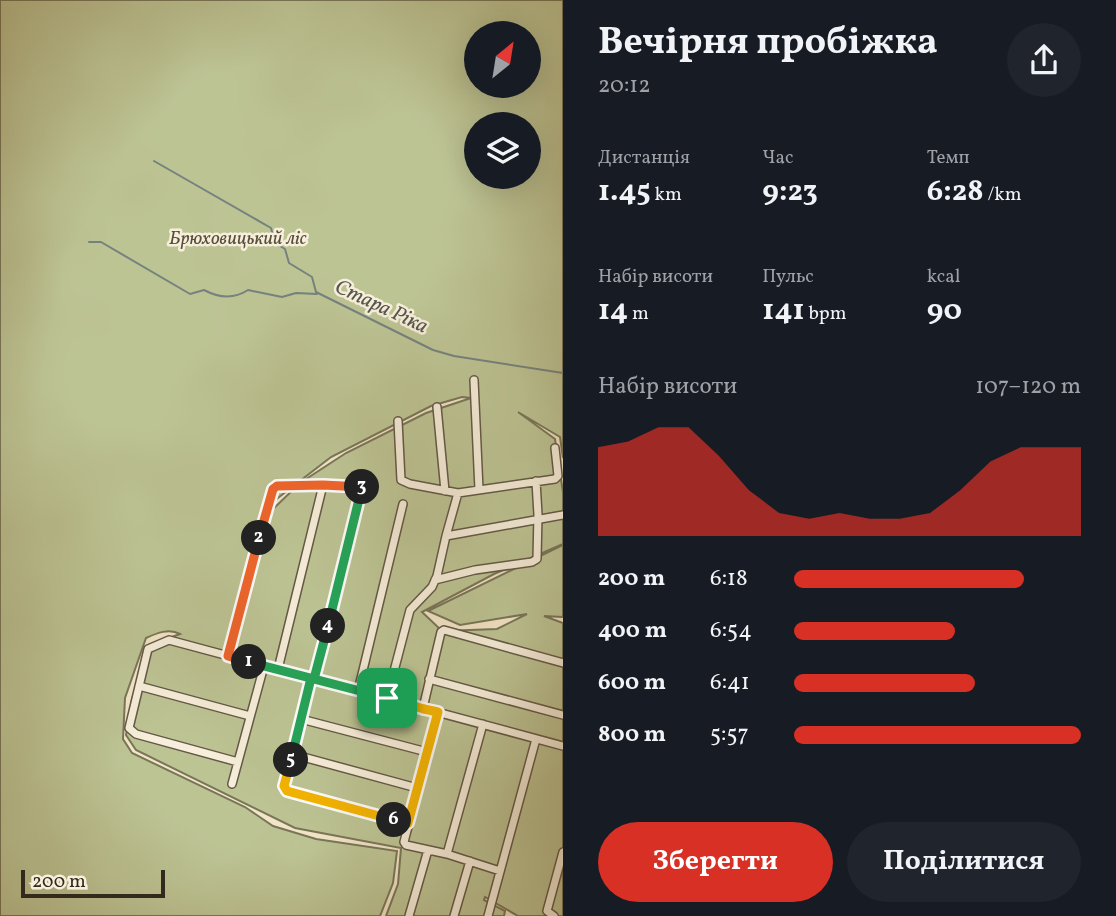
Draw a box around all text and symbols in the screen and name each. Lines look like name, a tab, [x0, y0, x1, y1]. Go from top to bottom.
text: Вечірня пробіжка	[598, 17, 938, 70]
north arrow	[464, 21, 541, 98]
map controls	[464, 21, 541, 189]
button: share	[1007, 23, 1081, 97]
text: 20:12	[598, 70, 651, 102]
button: layers	[464, 112, 541, 189]
text: Дистанція	[598, 145, 690, 171]
text: Час	[762, 145, 794, 171]
text: Темп	[927, 145, 970, 171]
text: 1.45	[598, 171, 651, 213]
text: 9:23	[762, 171, 818, 213]
text: 6:28	[927, 171, 984, 213]
text: km	[651, 182, 682, 208]
text: /km	[984, 182, 1022, 208]
park label: Брюховицький ліс	[169, 226, 307, 252]
text: Набір висоти	[598, 264, 713, 290]
text: Пульс	[762, 264, 814, 290]
text: kcal	[927, 264, 960, 290]
water label: Стара Ріка	[330, 273, 432, 341]
text: 14	[598, 290, 628, 332]
text: 141	[762, 290, 805, 332]
text: 90	[927, 290, 962, 332]
text: m	[628, 301, 649, 327]
text: bpm	[805, 301, 847, 327]
text: Набір висоти	[598, 371, 737, 403]
text: 107–120 m	[975, 371, 1081, 403]
pin: 3	[344, 470, 380, 504]
text: 3	[357, 473, 366, 499]
pin: 2	[242, 520, 276, 556]
text: 2	[254, 524, 263, 550]
text: 200 m	[598, 563, 665, 595]
text: 6:18	[710, 563, 748, 595]
pin: 4	[310, 608, 346, 644]
text: 4	[322, 612, 333, 638]
text: 400 m	[598, 615, 667, 647]
text: 6:54	[710, 615, 752, 647]
pin: 1	[232, 644, 266, 680]
text: 1	[245, 648, 252, 674]
text: 600 m	[598, 667, 666, 699]
text: 6:41	[710, 667, 750, 699]
pin	[357, 668, 417, 728]
icon: arrive	[368, 679, 406, 717]
text: 800 m	[598, 719, 666, 751]
text: 5:57	[710, 719, 749, 751]
pin: 5	[274, 742, 308, 778]
text: 5	[286, 746, 295, 772]
pin: 6	[376, 802, 412, 838]
text: 6	[388, 806, 399, 832]
button: Зберегти	[598, 822, 833, 902]
button: Поділитися	[847, 822, 1081, 902]
scale bar	[21, 867, 164, 899]
text: 200 m	[32, 869, 86, 895]

